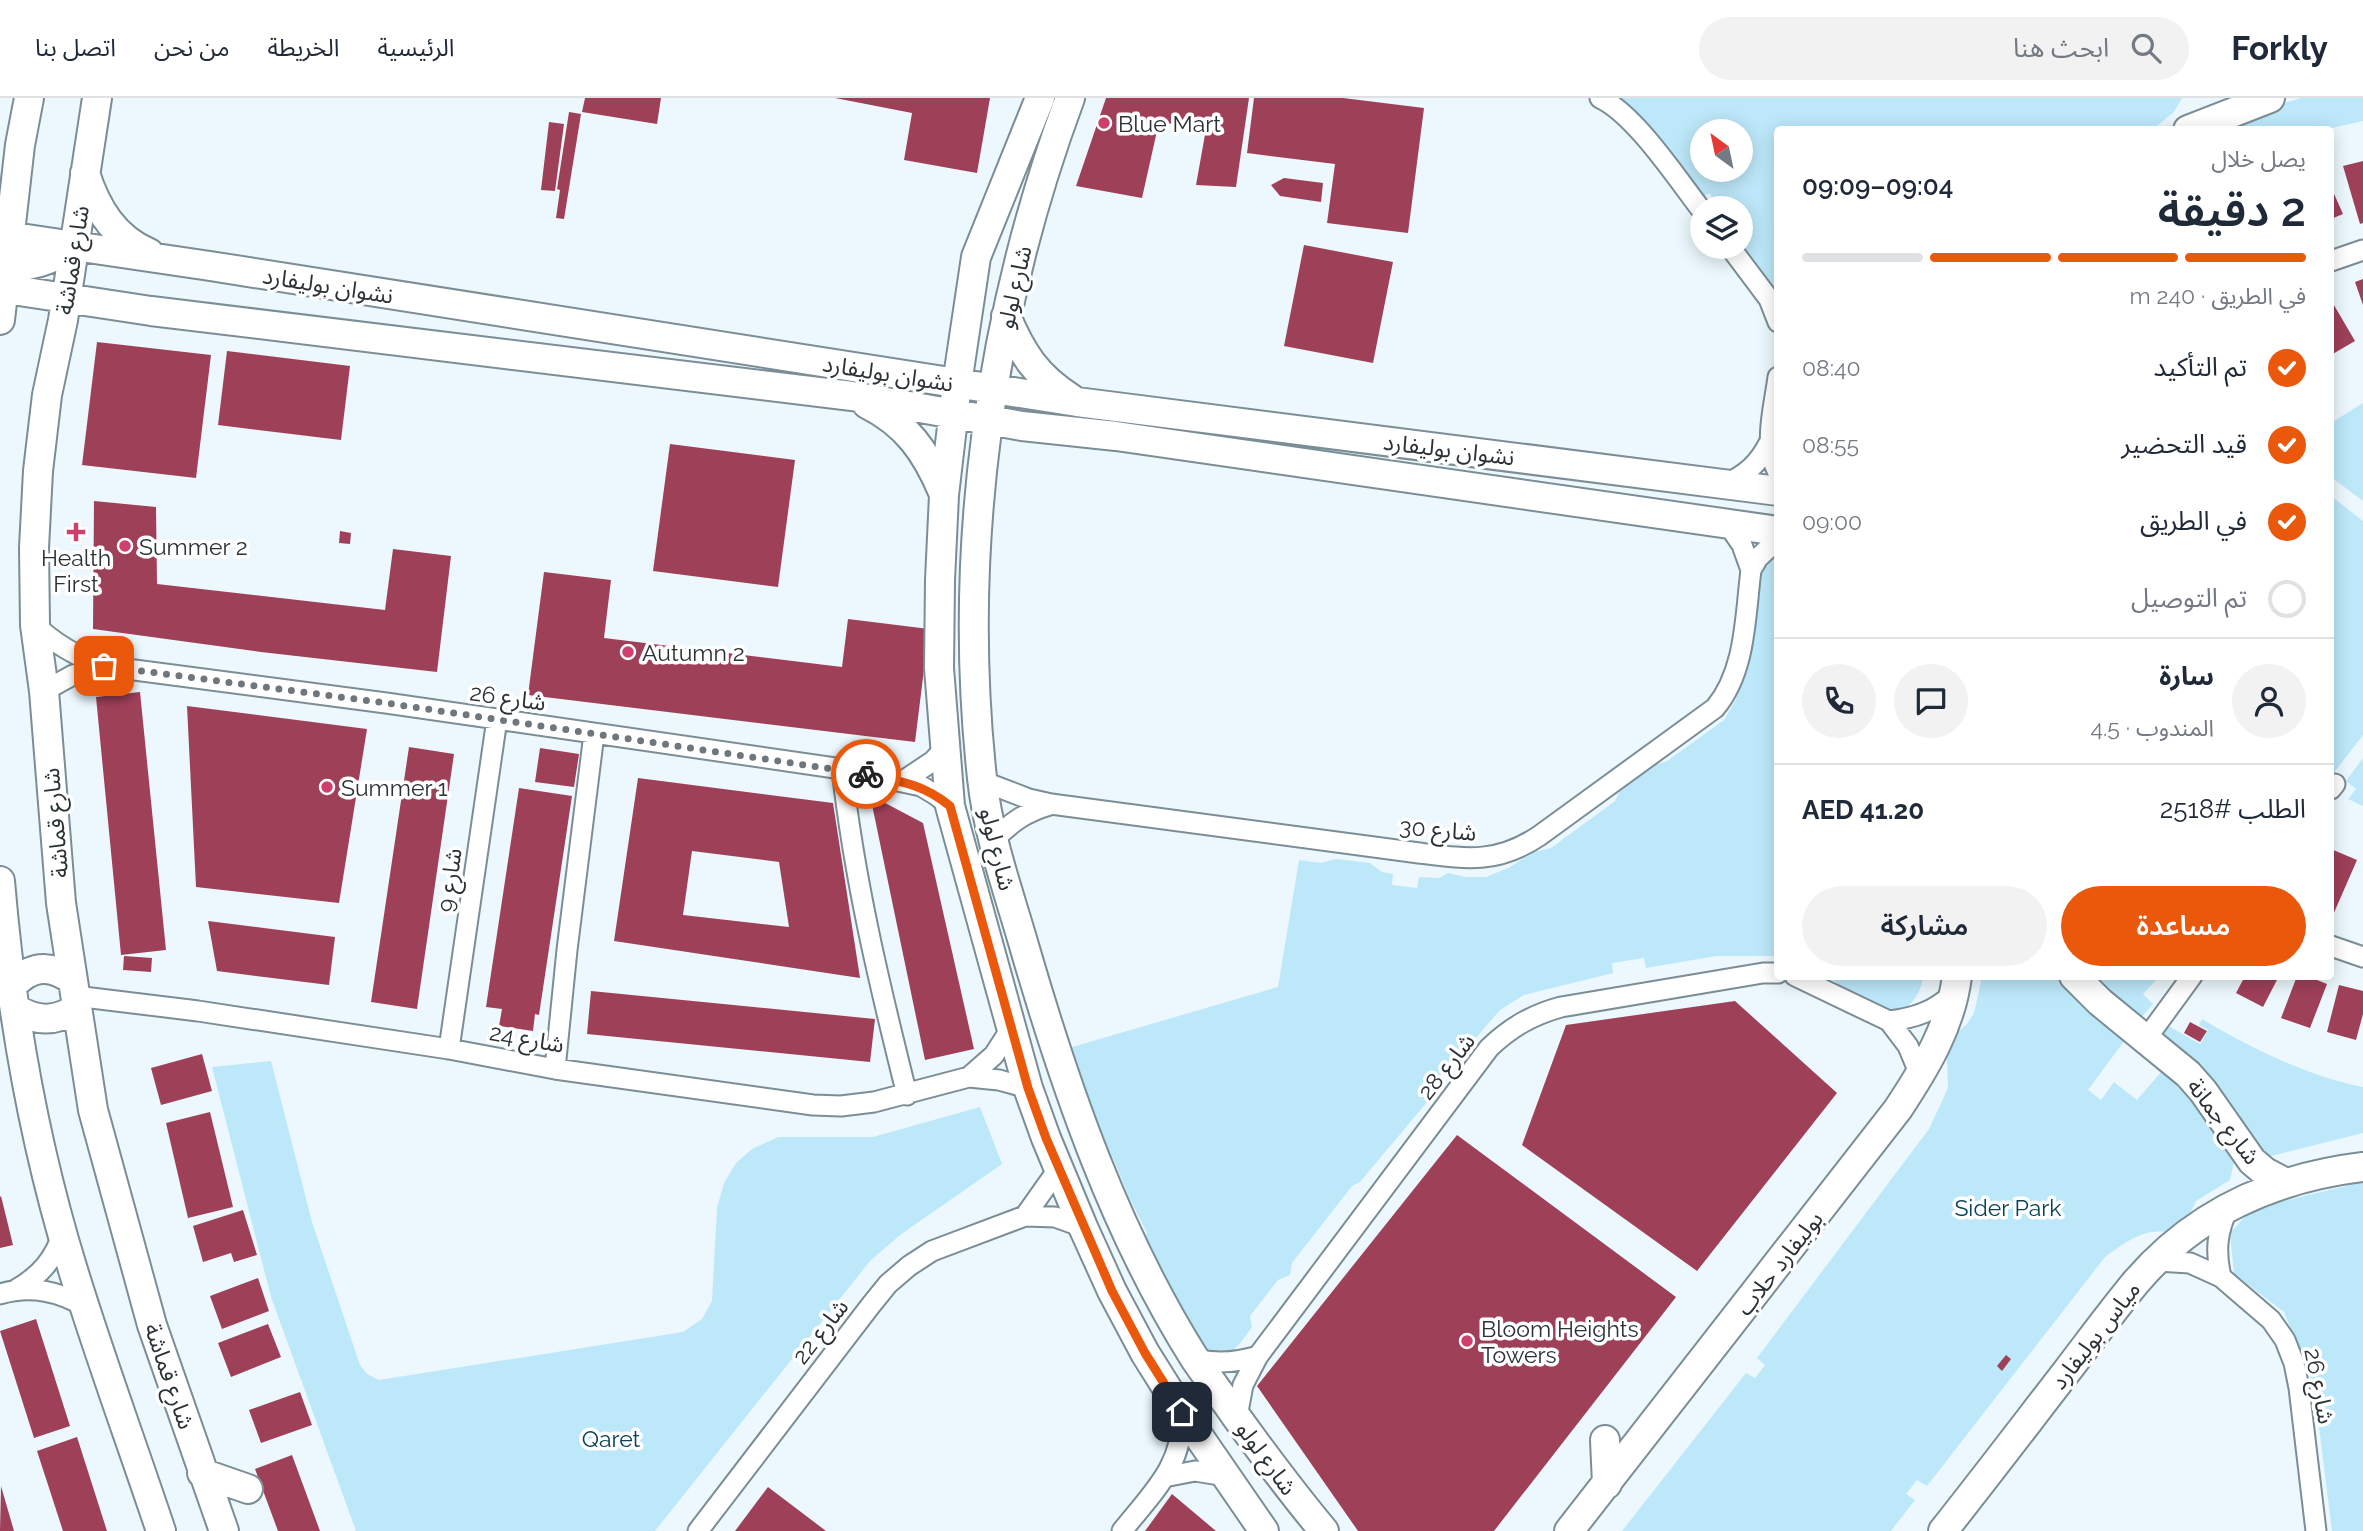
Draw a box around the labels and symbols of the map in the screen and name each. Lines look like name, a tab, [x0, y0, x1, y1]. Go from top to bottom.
place label: Blue Mart	[1118, 110, 1221, 137]
marker: Blue Mart	[1096, 115, 1112, 131]
north arrow	[1690, 119, 1754, 182]
street label: شارع قماشة	[50, 203, 98, 317]
street label: شارع لولو	[991, 243, 1041, 332]
street label: نشوان بوليفارد	[260, 261, 395, 310]
street label: نشوان بوليفارد	[820, 349, 955, 398]
street label: نشوان بوليفارد	[1382, 428, 1516, 471]
marker: Health First	[68, 524, 84, 540]
place label: Summer 2	[139, 533, 248, 560]
marker: Summer 2	[117, 538, 133, 554]
place label: Health First	[41, 544, 111, 597]
pin	[74, 636, 134, 696]
place label: Autumn 2	[642, 639, 745, 666]
marker: Autumn 2	[620, 644, 636, 660]
street label: شارع 26	[468, 678, 548, 720]
courier	[831, 739, 901, 809]
street label: شارع قماشة	[37, 767, 77, 879]
place label: Summer 1	[341, 774, 448, 801]
marker: Summer 1	[319, 779, 335, 795]
street label: شارع لولو	[971, 805, 1021, 894]
street label: شارع 30	[1398, 812, 1478, 850]
street label: شارع 9	[431, 846, 471, 914]
street label: شارع 24	[487, 1018, 566, 1062]
street label: شارع 28	[1412, 1028, 1483, 1107]
street label: شارع جمانة	[2179, 1073, 2266, 1172]
park label: Sider Park	[1954, 1194, 2062, 1221]
street label: بوليفارد حلاب	[1730, 1206, 1829, 1321]
street label: مياس بوليفارد	[2045, 1276, 2146, 1395]
street label: شارع 22	[786, 1293, 857, 1371]
place label: Bloom Heights Towers	[1481, 1315, 1639, 1368]
street label: شارع قماشة	[136, 1320, 201, 1434]
marker: Bloom Heights Towers	[1459, 1333, 1475, 1349]
street label: شارع 26	[2296, 1346, 2341, 1427]
pin	[1152, 1382, 1212, 1442]
street label: شارع لولو	[1228, 1416, 1303, 1502]
park label: Qaret	[582, 1425, 641, 1452]

